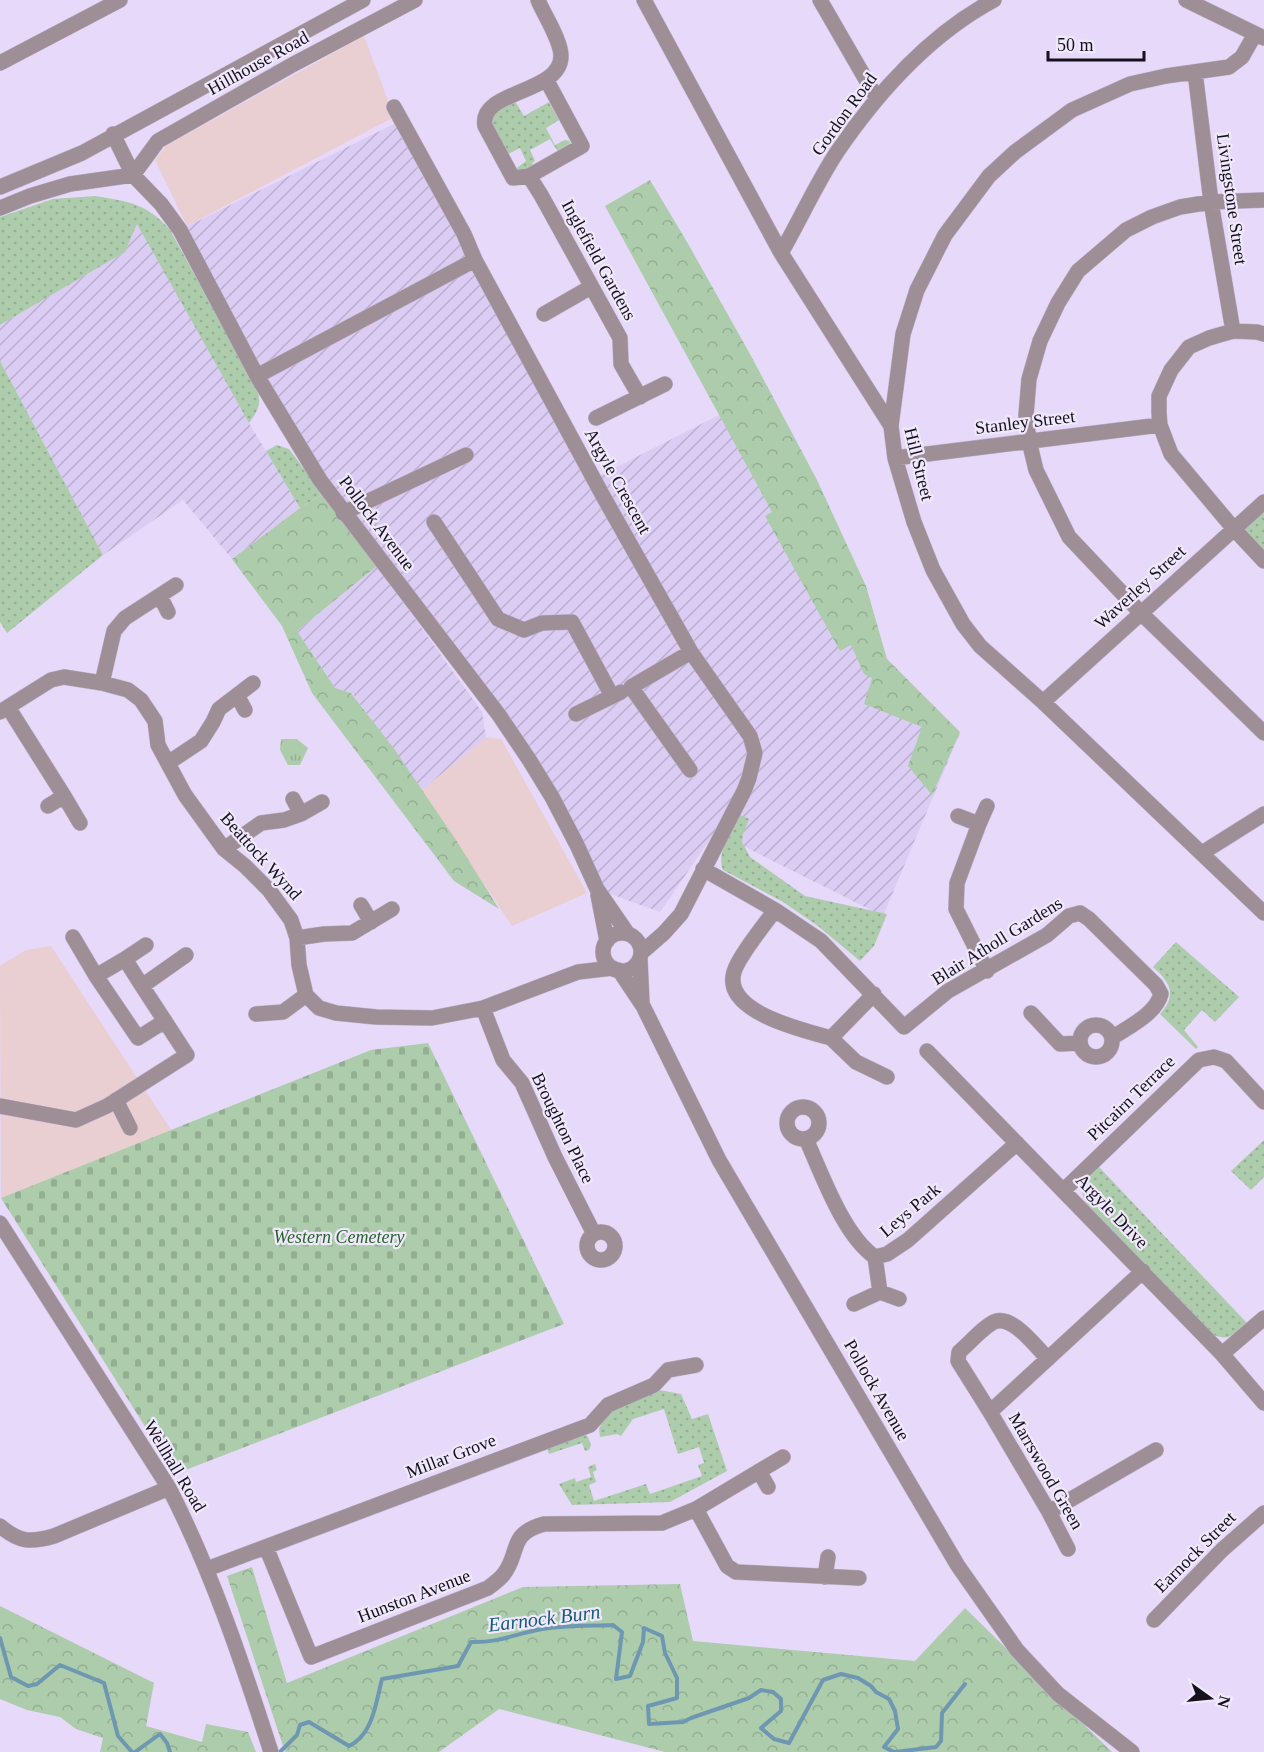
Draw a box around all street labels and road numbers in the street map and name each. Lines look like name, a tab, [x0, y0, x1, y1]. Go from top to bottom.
street label: Hillhouse Road	[204, 27, 312, 99]
street label: Gordon Road	[807, 69, 881, 159]
street label: Livingstone Street	[1213, 132, 1251, 266]
street label: Inglefield Gardens	[558, 196, 640, 324]
street label: Stanley Street	[974, 406, 1076, 438]
street label: Argyle Crescent	[581, 425, 655, 537]
street label: Hill Street	[900, 425, 938, 503]
street label: Pollock Avenue	[335, 472, 419, 574]
street label: Waverley Street	[1091, 541, 1189, 633]
street label: Beattock Wynd	[216, 808, 306, 904]
street label: Blair Atholl Gardens	[928, 893, 1066, 989]
street label: Pitcairn Terrace	[1083, 1051, 1179, 1145]
street label: Broughton Place	[528, 1069, 598, 1187]
street label: Argyle Drive	[1072, 1170, 1152, 1252]
street label: Leys Park	[876, 1179, 944, 1241]
street label: Pollock Avenue	[840, 1336, 914, 1444]
street label: Marrswood Green	[1004, 1409, 1088, 1533]
street label: Wellhall Road	[140, 1417, 210, 1515]
street label: Millar Grove	[403, 1430, 499, 1482]
street label: Earnock Street	[1150, 1507, 1240, 1597]
street label: Hunston Avenue	[355, 1565, 473, 1627]

